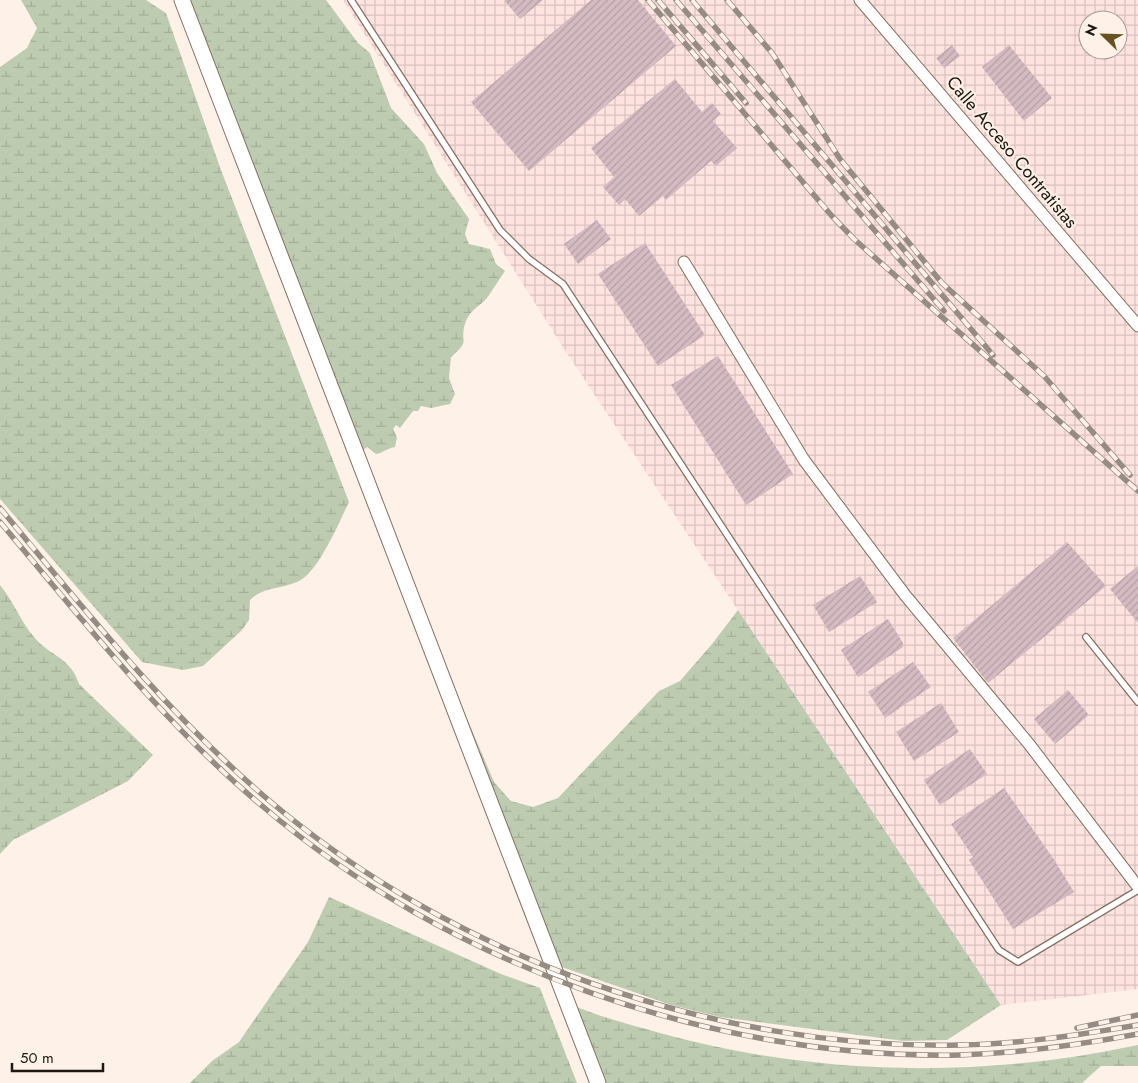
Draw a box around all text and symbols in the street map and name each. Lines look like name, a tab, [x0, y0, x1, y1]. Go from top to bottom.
north arrow	[1078, 10, 1128, 60]
text: N	[1080, 21, 1102, 39]
street label: Calle Acceso Contratistas	[940, 70, 1084, 234]
scale bar	[12, 1040, 104, 1072]
text: 50 m	[20, 1047, 54, 1069]

